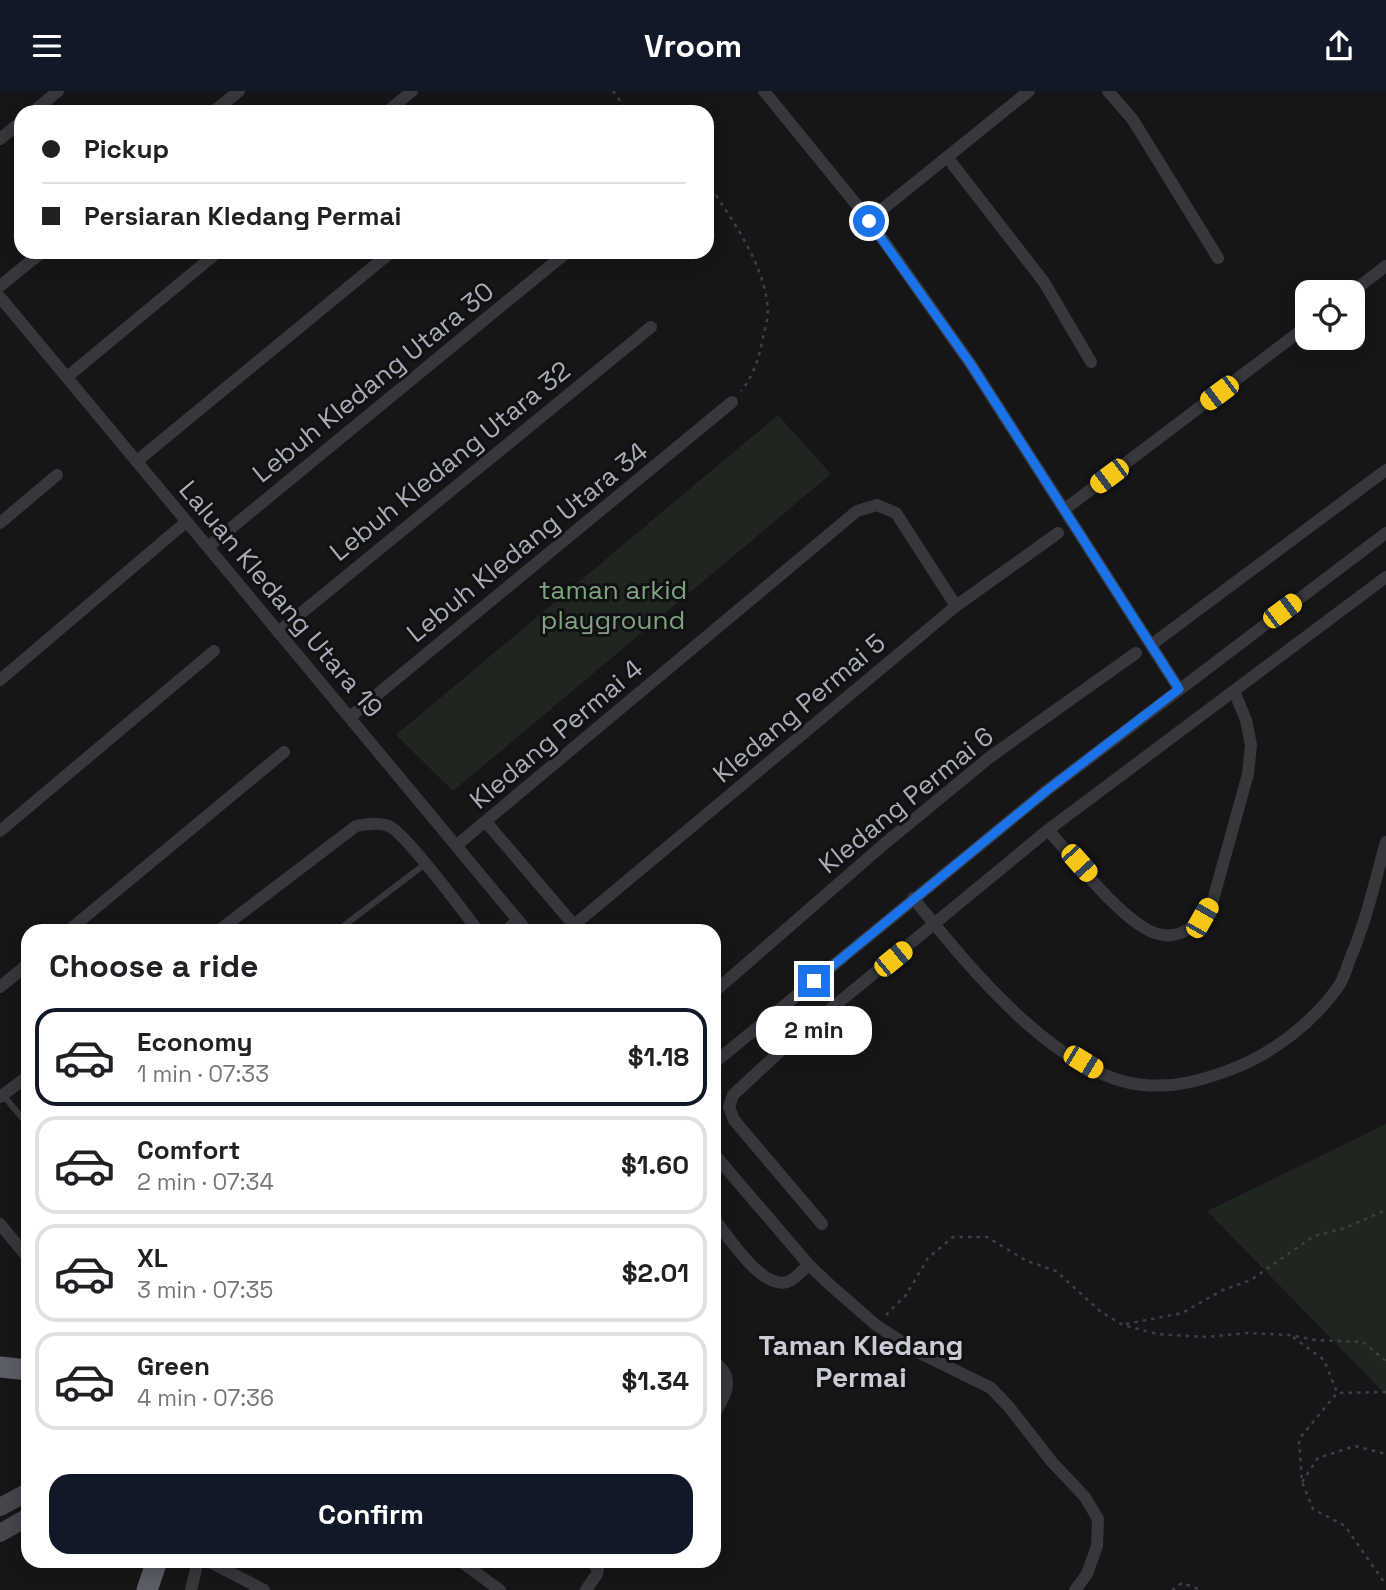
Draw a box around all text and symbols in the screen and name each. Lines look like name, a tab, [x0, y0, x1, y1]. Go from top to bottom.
text: Vroom	[644, 26, 742, 66]
icon: menu	[28, 27, 66, 65]
icon: share	[1320, 27, 1358, 65]
text: Pickup	[84, 132, 169, 166]
text: Persiaran Kledang Permai	[84, 199, 401, 233]
route start	[853, 205, 885, 237]
street label: Lebuh Kledang Utara 30	[245, 274, 501, 490]
map controls	[1295, 280, 1365, 350]
button: locate	[1295, 280, 1365, 350]
street label: Lebuh Kledang Utara 32	[323, 353, 577, 569]
car	[1196, 372, 1243, 414]
street label: Lebuh Kledang Utara 34	[400, 434, 654, 650]
car	[1086, 455, 1133, 497]
street label: Laluan Kledang Utara 19	[172, 473, 390, 725]
park label: taman arkid playground	[539, 573, 687, 637]
car	[1259, 590, 1306, 632]
street label: Kledang Permai 5	[706, 626, 892, 790]
street label: Kledang Permai 4	[462, 652, 650, 816]
street label: Kledang Permai 6	[812, 719, 1000, 881]
car	[1058, 840, 1101, 886]
car	[1183, 895, 1222, 941]
car	[871, 938, 916, 980]
text: Choose a ride	[49, 946, 259, 986]
route end	[798, 965, 830, 997]
callout: 2 min	[756, 1005, 872, 1055]
text: 2 min	[784, 1015, 844, 1045]
text: Economy	[137, 1025, 253, 1059]
icon: car	[53, 1026, 116, 1089]
text: $1.18	[628, 1040, 689, 1074]
car	[1060, 1042, 1107, 1082]
text: 1 min · 07:33	[137, 1059, 269, 1089]
text: Comfort	[137, 1133, 240, 1167]
icon: car	[53, 1134, 116, 1197]
text: $1.60	[621, 1148, 689, 1182]
text: 2 min · 07:34	[137, 1167, 274, 1197]
text: XL	[137, 1241, 168, 1275]
icon: car	[53, 1242, 116, 1305]
text: $2.01	[622, 1256, 689, 1290]
text: 3 min · 07:35	[137, 1275, 273, 1305]
district label: Taman Kledang Permai	[759, 1327, 964, 1395]
text: Green	[137, 1349, 210, 1383]
icon: car	[53, 1350, 116, 1413]
text: $1.34	[621, 1364, 689, 1398]
text: 4 min · 07:36	[137, 1383, 274, 1413]
button: Confirm	[49, 1474, 693, 1554]

